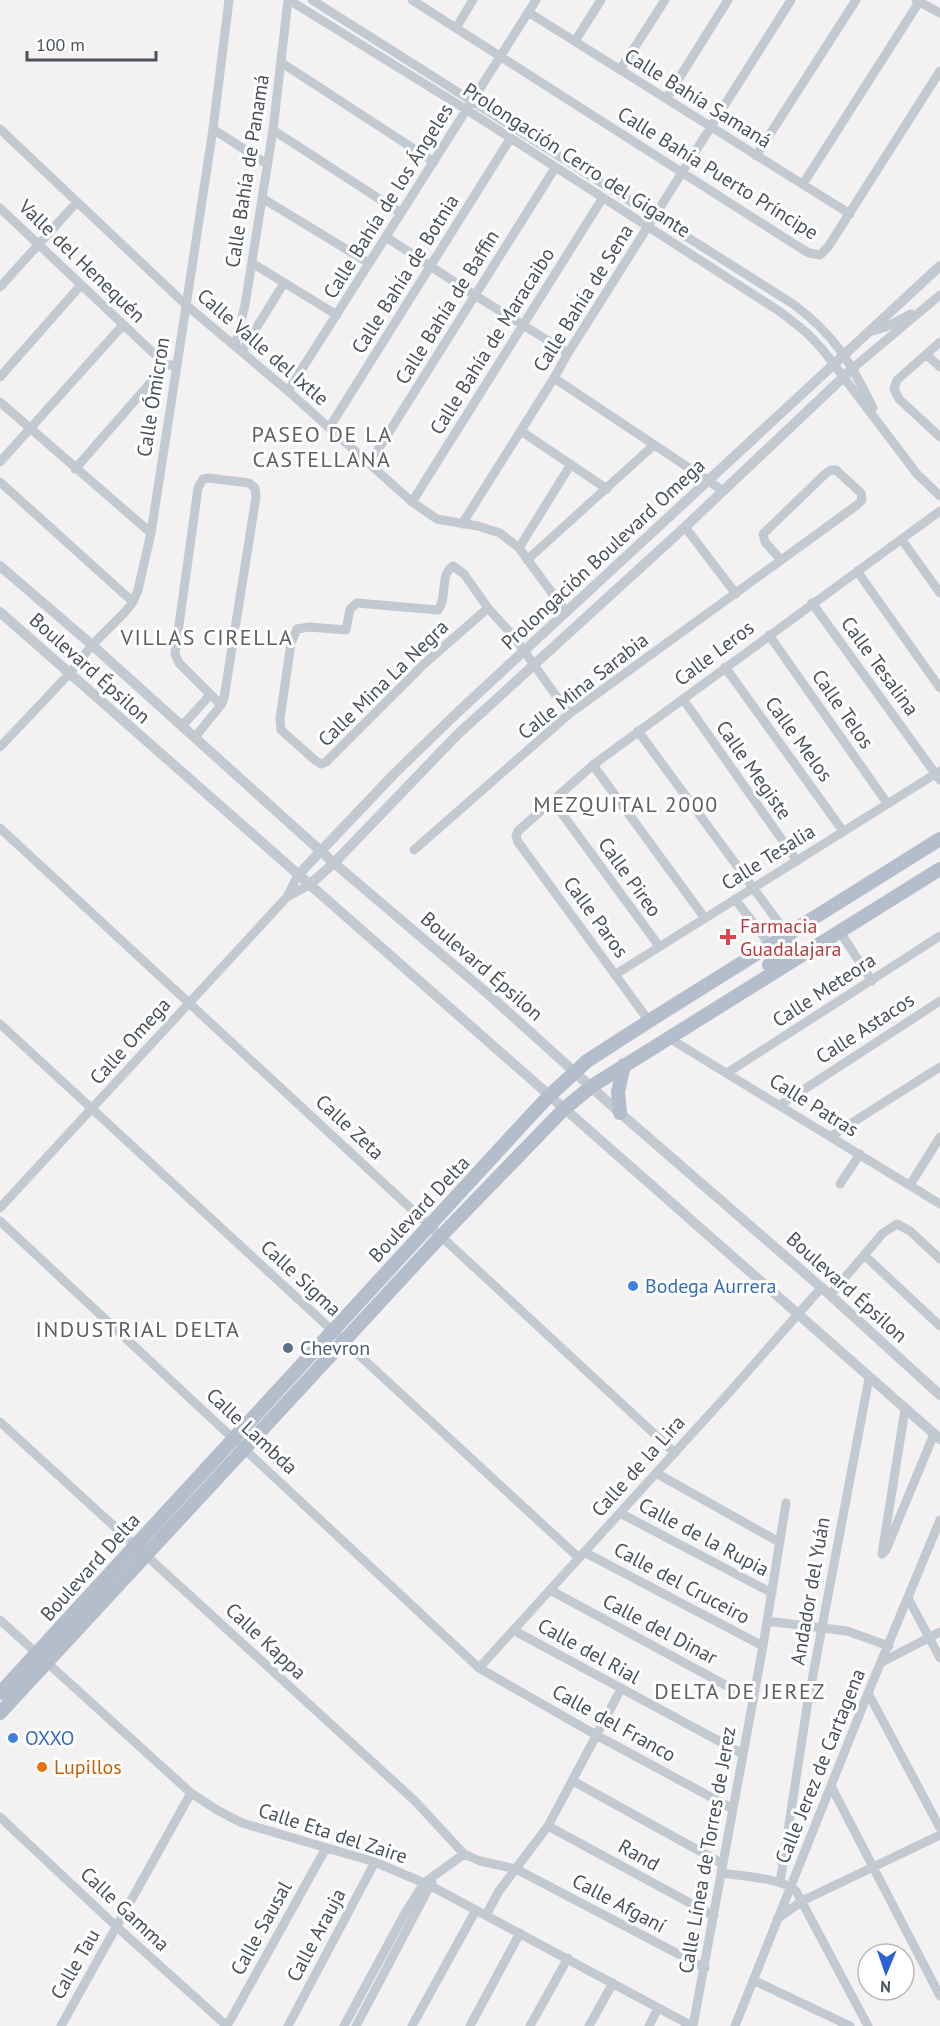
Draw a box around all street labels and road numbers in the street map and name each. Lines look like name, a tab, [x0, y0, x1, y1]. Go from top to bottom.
street label: Calle Bahía Samaná	[619, 42, 777, 154]
street label: Calle Bahía de Panamá	[219, 73, 275, 269]
street label: Prolongación Cerro del Gigante	[458, 77, 696, 243]
street label: Calle Bahía de los Ángeles	[317, 99, 459, 303]
street label: Calle Bahía Puerto Príncipe	[613, 101, 823, 245]
street label: Calle Bahía de Botnia	[345, 190, 465, 358]
street label: Valle del Henequén	[12, 193, 151, 328]
street label: Calle Bahía de Sena	[527, 219, 639, 377]
street label: Calle Bahía de Baffin	[389, 225, 505, 389]
street label: Calle Bahía de Maracaibo	[424, 243, 560, 439]
street label: Calle Valle del Ixtle	[192, 283, 334, 411]
street label: Calle Ómicron	[131, 335, 175, 459]
street label: Prolongación Boulevard Omega	[496, 453, 710, 655]
street label: Boulevard Épsilon	[24, 607, 156, 729]
street label: Calle Tesalina	[835, 611, 925, 721]
street label: Calle Mina La Negra	[312, 614, 454, 752]
street label: Calle Leros	[669, 614, 759, 692]
street label: Calle Mina Sarabia	[512, 627, 654, 745]
street label: Calle Telos	[806, 664, 880, 754]
street label: Calle Melos	[759, 691, 839, 787]
street label: Calle Megiste	[710, 715, 798, 825]
street label: Calle Tesalia	[716, 818, 820, 896]
street label: Calle Pireo	[592, 832, 668, 922]
street label: Calle Paros	[558, 871, 634, 963]
street label: Boulevard Épsilon	[415, 906, 549, 1026]
street label: Calle Meteora	[767, 947, 881, 1033]
street label: Calle Astacos	[811, 987, 919, 1069]
street label: Calle Omega	[84, 992, 176, 1090]
street label: Calle Patras	[764, 1067, 864, 1143]
street label: Calle Zeta	[310, 1089, 390, 1165]
street label: Boulevard Delta	[363, 1150, 475, 1268]
street label: Boulevard Épsilon	[781, 1226, 913, 1348]
street label: Calle Sigma	[255, 1234, 347, 1322]
street label: Calle Lambda	[201, 1382, 303, 1480]
street label: Calle de la Lira	[586, 1410, 690, 1522]
street label: Calle de la Rupia	[634, 1492, 774, 1582]
street label: Boulevard Delta	[35, 1507, 145, 1627]
street label: Andador del Yuán	[784, 1515, 836, 1667]
street label: Calle del Cruceiro	[609, 1536, 755, 1630]
street label: Calle del Dinar	[598, 1588, 722, 1670]
street label: Calle Kappa	[220, 1597, 312, 1685]
street label: Calle del Rial	[533, 1612, 645, 1690]
street label: Calle Jerez de Cartagena	[769, 1665, 871, 1867]
street label: Calle del Franco	[548, 1678, 680, 1768]
street label: Calle Línea de Torres de Jerez	[672, 1724, 742, 1976]
street label: Calle Eta del Zaire	[255, 1797, 411, 1869]
street label: Rand	[614, 1833, 664, 1877]
street label: Calle Gamma	[75, 1861, 175, 1957]
street label: Calle Afganí	[568, 1867, 670, 1939]
street label: Calle Sausal	[224, 1876, 298, 1980]
street label: Calle Arauja	[281, 1884, 351, 1986]
street label: Calle Tau	[44, 1924, 106, 2004]

